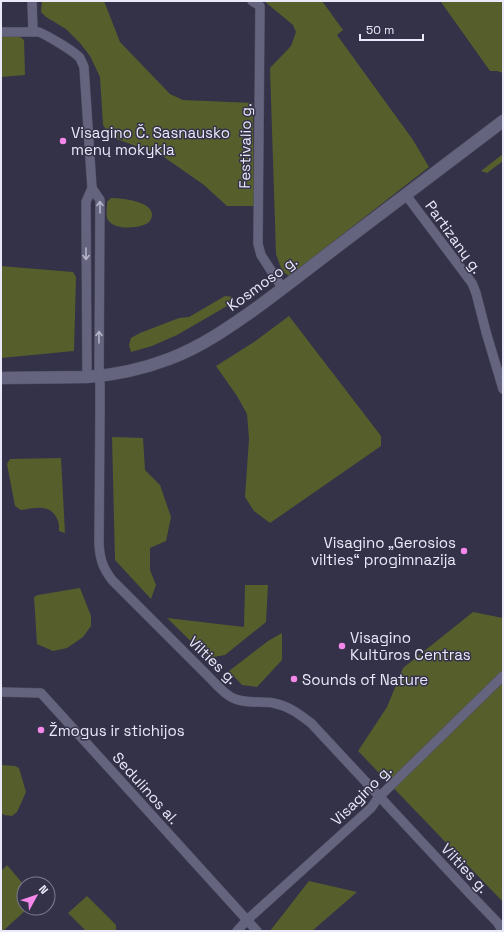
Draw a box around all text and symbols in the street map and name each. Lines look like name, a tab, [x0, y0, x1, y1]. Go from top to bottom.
scale bar	[360, 16, 423, 42]
text: 50 m	[366, 22, 394, 38]
street label: Festivalio g.	[235, 103, 255, 189]
place label: Visagino Č. Sasnausko menų mokykla	[71, 123, 230, 159]
marker: Visagino Č. Sasnausko menų mokykla	[58, 136, 68, 146]
street label: Partizanų g.	[421, 197, 487, 277]
one-way arrow	[96, 201, 104, 214]
one-way arrow	[82, 247, 90, 260]
street label: Kosmoso g.	[223, 251, 301, 315]
one-way arrow	[95, 331, 103, 344]
place label: Visagino „Gerosios vilties“ progimnazija	[311, 533, 456, 569]
marker: Visagino „Gerosios vilties“ progimnazija	[459, 546, 469, 556]
place label: Visagino Kultūros Centras	[350, 628, 471, 664]
street label: Vilties g.	[184, 632, 242, 688]
marker: Visagino Kultūros Centras	[337, 641, 347, 651]
place label: Sounds of Nature	[302, 670, 428, 689]
marker: Sounds of Nature	[289, 674, 299, 684]
place label: Žmogus ir stichijos	[49, 721, 185, 740]
marker: Žmogus ir stichijos	[36, 725, 46, 735]
street label: Sedulinos al.	[109, 748, 183, 828]
street label: Visagino g.	[327, 761, 395, 829]
street label: Vilties g.	[437, 839, 493, 897]
north arrow	[16, 876, 56, 916]
text: N	[36, 882, 51, 897]

